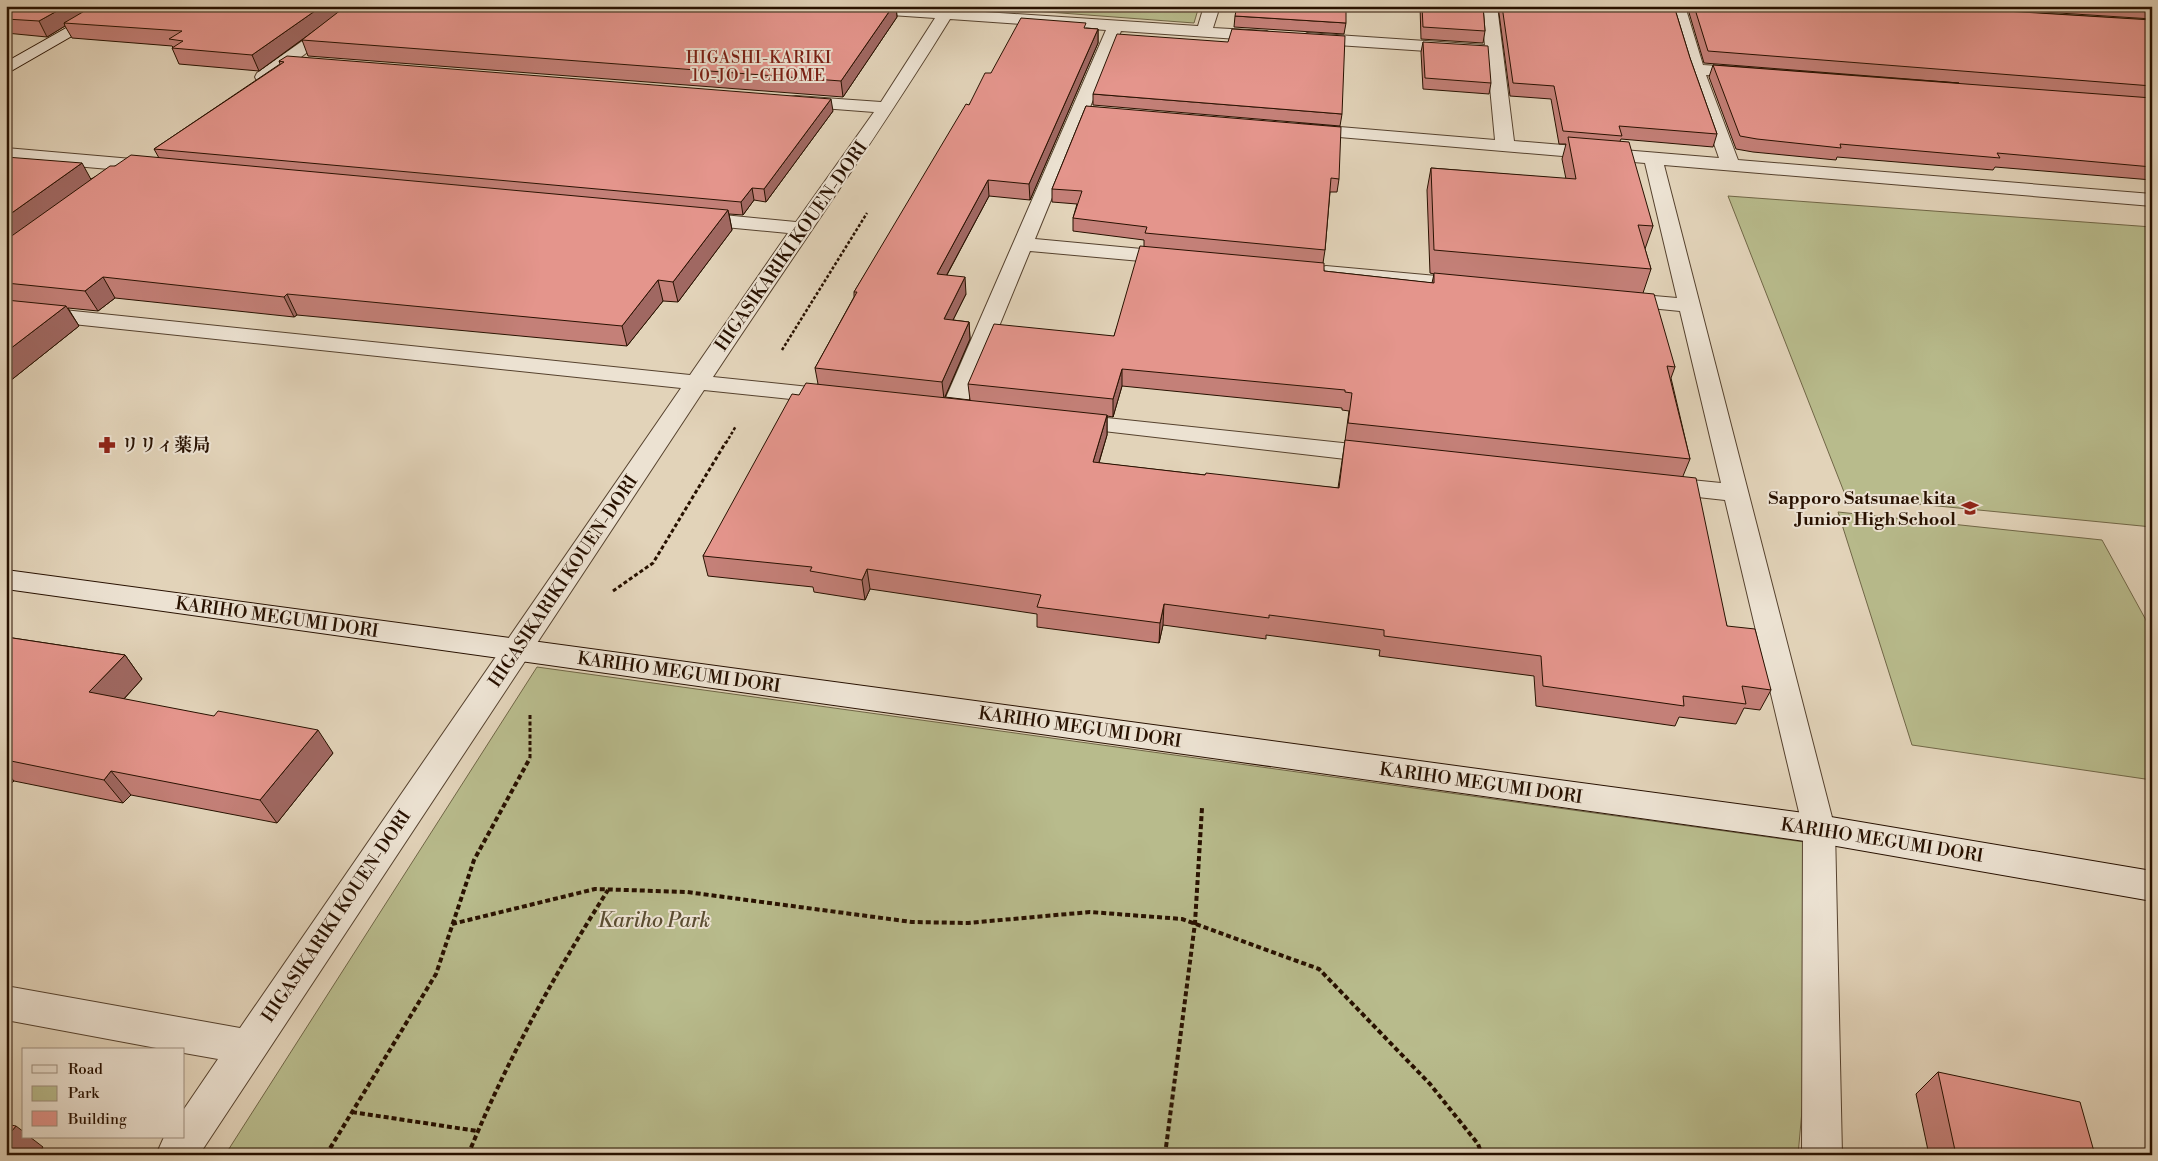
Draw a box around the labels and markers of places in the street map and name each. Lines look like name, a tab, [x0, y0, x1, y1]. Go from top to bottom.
place label: リリィ薬局	[121, 434, 210, 457]
pharmacy icon: リリィ薬局	[97, 435, 117, 455]
place label: Sapporo Satsunae kita Junior High School	[1768, 487, 1956, 531]
school or university icon: Sapporo Satsunae kita Junior High School	[1960, 498, 1980, 518]

